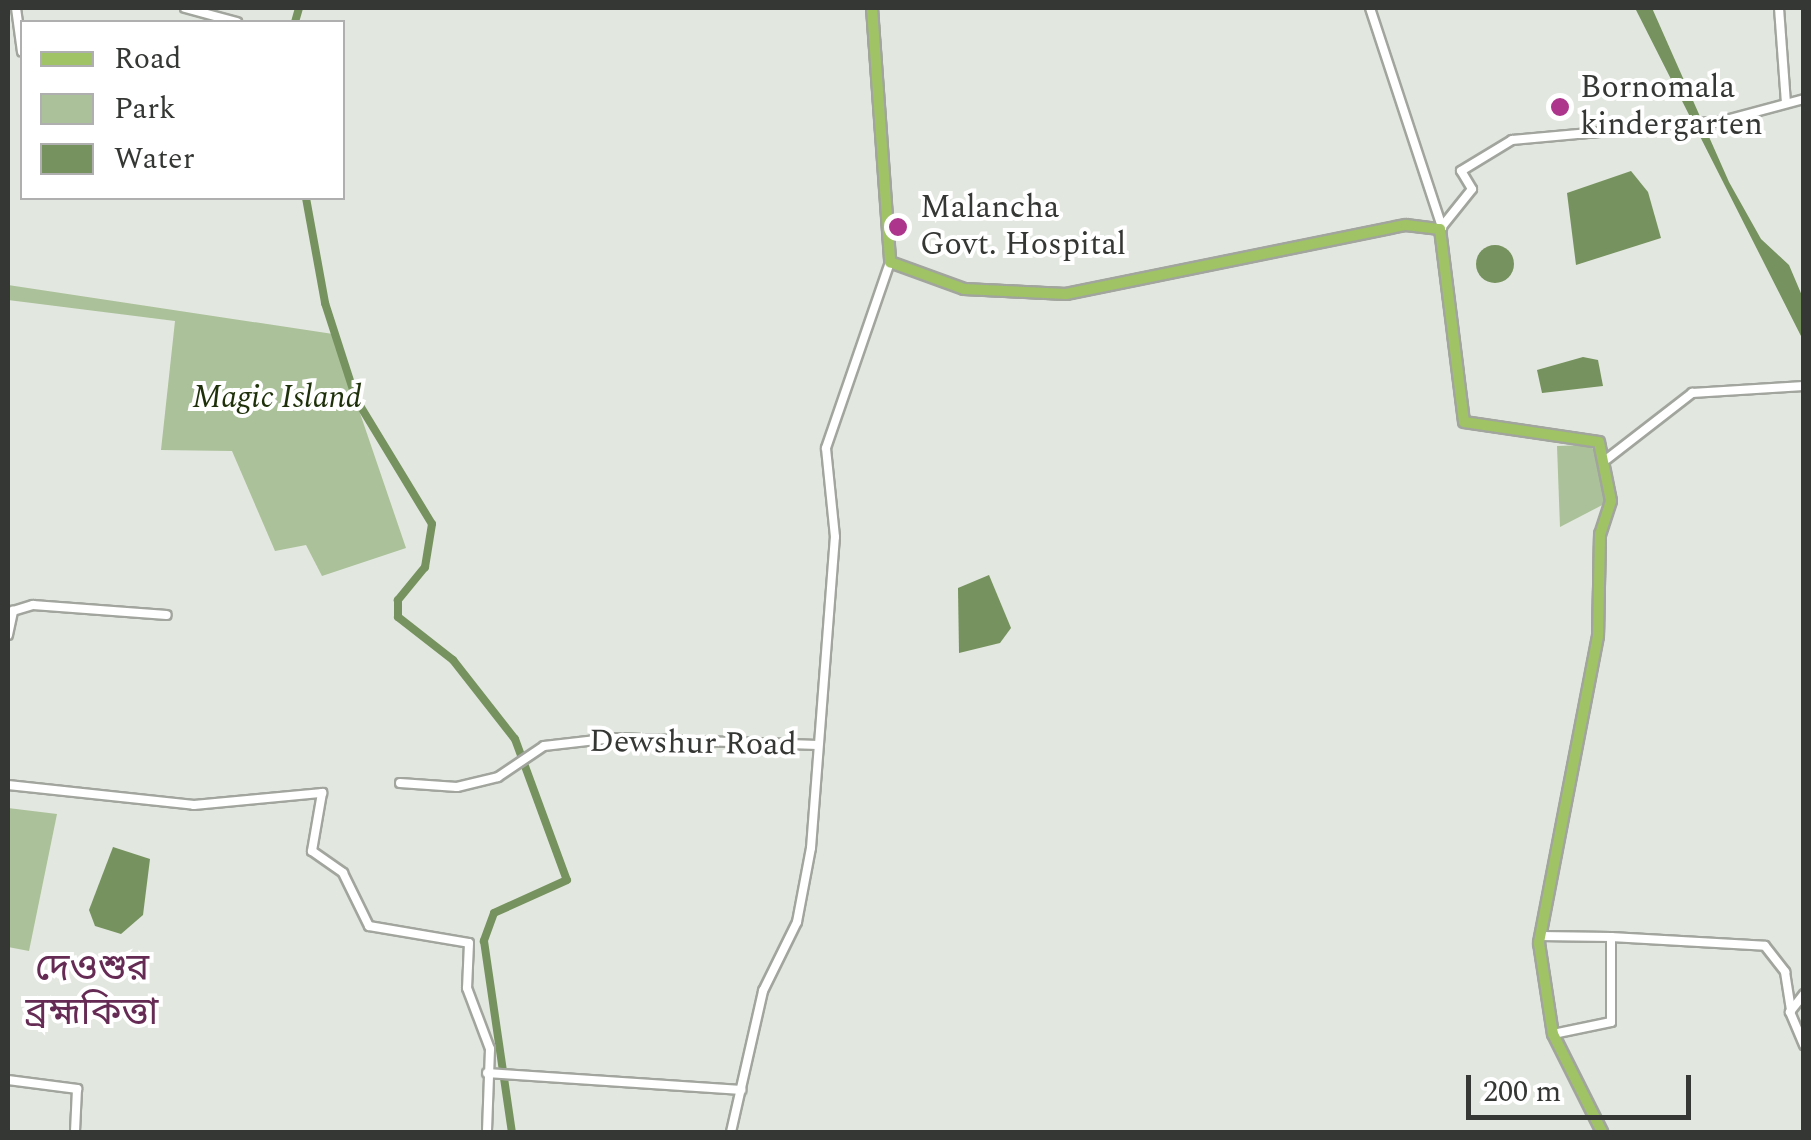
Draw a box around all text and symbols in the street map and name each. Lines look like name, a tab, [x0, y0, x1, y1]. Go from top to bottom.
legend	[20, 20, 345, 200]
text: Road	[114, 36, 182, 82]
place label: Bornomala kindergarten	[1580, 70, 1763, 145]
text: Park	[114, 86, 176, 132]
marker: Bornomala kindergarten	[1549, 96, 1571, 118]
text: Water	[114, 136, 195, 182]
place label: Malancha Govt. Hospital	[920, 190, 1126, 265]
marker: Malancha Govt. Hospital	[885, 214, 911, 240]
park label: Magic Island	[192, 379, 362, 417]
street label: Dewshur Road	[589, 723, 797, 765]
district label: দেওশুর ব্রহ্মকিত্তা	[26, 947, 158, 1036]
scale bar	[1471, 1055, 1696, 1117]
text: 200 m	[1483, 1069, 1561, 1115]

